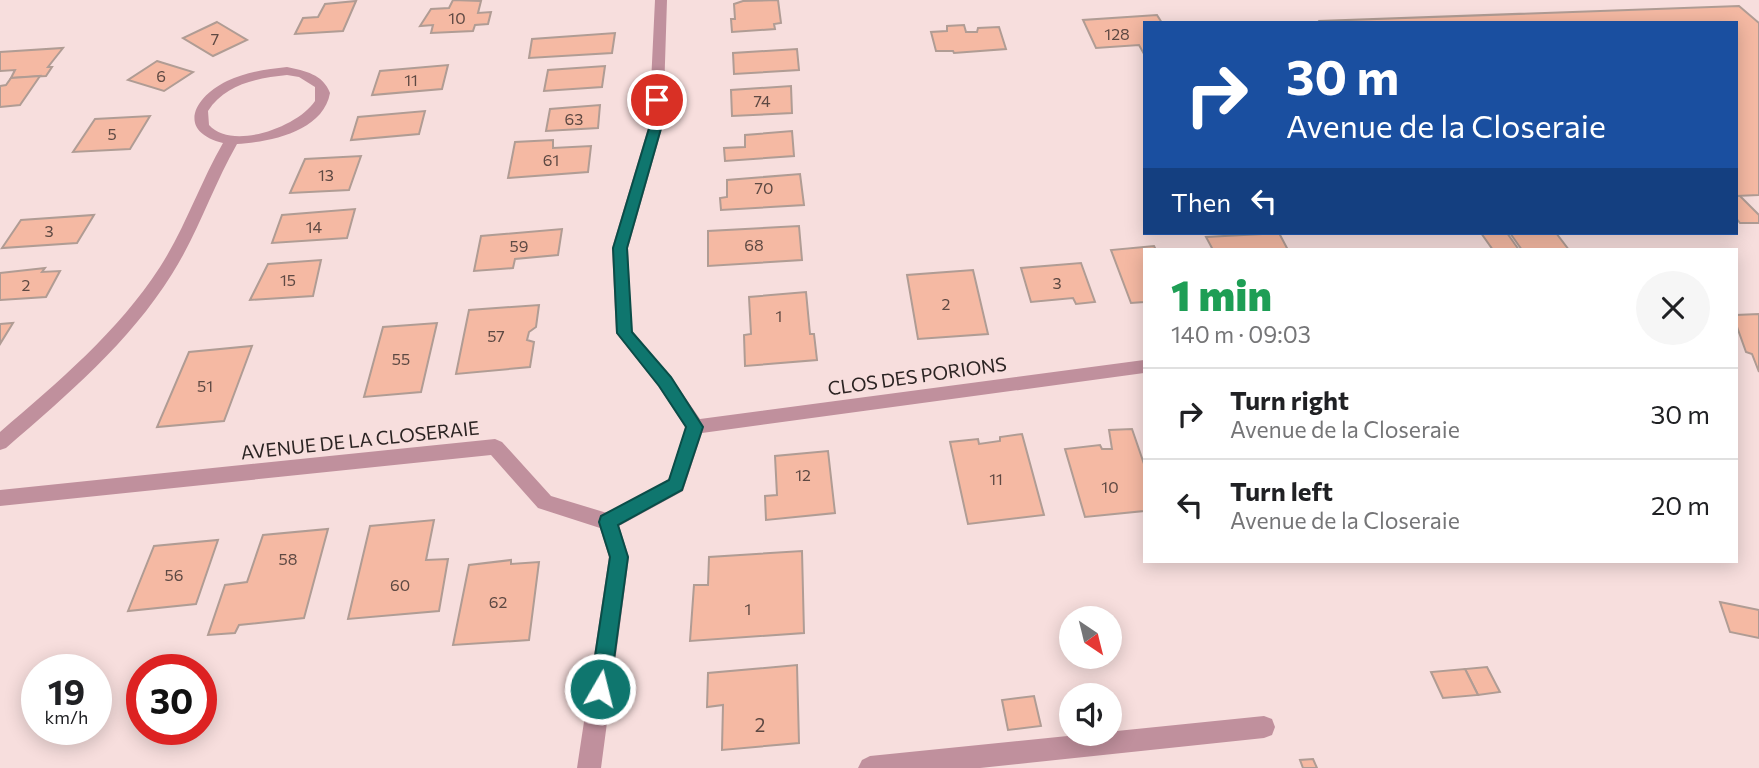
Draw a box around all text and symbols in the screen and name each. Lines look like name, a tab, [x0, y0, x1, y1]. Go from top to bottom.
house number: 10	[448, 8, 466, 27]
house number: 128	[1104, 24, 1130, 43]
house number: 7	[211, 29, 219, 48]
text: 30 m	[1286, 45, 1399, 105]
icon: right	[1171, 49, 1262, 140]
house number: 6	[156, 66, 166, 85]
house number: 11	[404, 70, 418, 89]
pin	[627, 70, 687, 130]
icon: arrive	[638, 81, 676, 119]
house number: 74	[753, 91, 771, 110]
text: Avenue de la Closeraie	[1286, 105, 1606, 145]
house number: 63	[565, 109, 583, 128]
house number: 5	[107, 124, 117, 143]
house number: 61	[543, 150, 559, 169]
house number: 13	[318, 165, 334, 184]
house number: 70	[755, 178, 773, 197]
icon: left	[1245, 182, 1283, 220]
text: Then	[1171, 186, 1231, 217]
house number: 14	[306, 217, 323, 236]
house number: 3	[44, 221, 54, 240]
house number: 68	[744, 235, 764, 254]
house number: 59	[510, 236, 528, 255]
text: 1 min	[1171, 268, 1272, 320]
house number: 15	[280, 270, 296, 289]
button: close	[1636, 271, 1710, 345]
house number: 3	[1052, 273, 1062, 292]
house number: 2	[22, 275, 31, 294]
house number: 2	[942, 294, 951, 313]
house number: 1	[776, 306, 782, 325]
text: 140 m · 09:03	[1171, 320, 1311, 348]
house number: 57	[487, 326, 505, 345]
house number: 55	[392, 349, 410, 368]
street label: CLOS DES PORIONS	[826, 352, 1008, 399]
house number: 51	[197, 376, 213, 395]
text: Turn right	[1230, 384, 1349, 415]
icon: right	[1171, 395, 1209, 433]
text: 30 m	[1651, 398, 1710, 429]
text: Avenue de la Closeraie	[1230, 415, 1460, 443]
street label: AVENUE DE LA CLOSERAIE	[240, 416, 480, 463]
house number: 12	[795, 465, 811, 484]
house number: 11	[989, 469, 1003, 488]
text: Turn left	[1230, 475, 1333, 506]
house number: 10	[1101, 477, 1119, 496]
icon: left	[1171, 486, 1209, 524]
text: 20 m	[1651, 489, 1710, 520]
text: Avenue de la Closeraie	[1230, 506, 1460, 534]
house number: 58	[279, 549, 297, 568]
house number: 56	[165, 565, 183, 584]
house number: 60	[390, 575, 410, 594]
house number: 62	[489, 592, 507, 611]
house number: 1	[745, 599, 751, 618]
north arrow	[1059, 606, 1122, 668]
map controls	[1059, 606, 1122, 746]
position arrow	[563, 652, 637, 726]
speed limit sign: 30	[126, 654, 217, 745]
text: 19	[48, 669, 85, 712]
button: sound	[1059, 683, 1122, 746]
text: km/h	[45, 706, 88, 728]
house number: 2	[755, 713, 765, 736]

